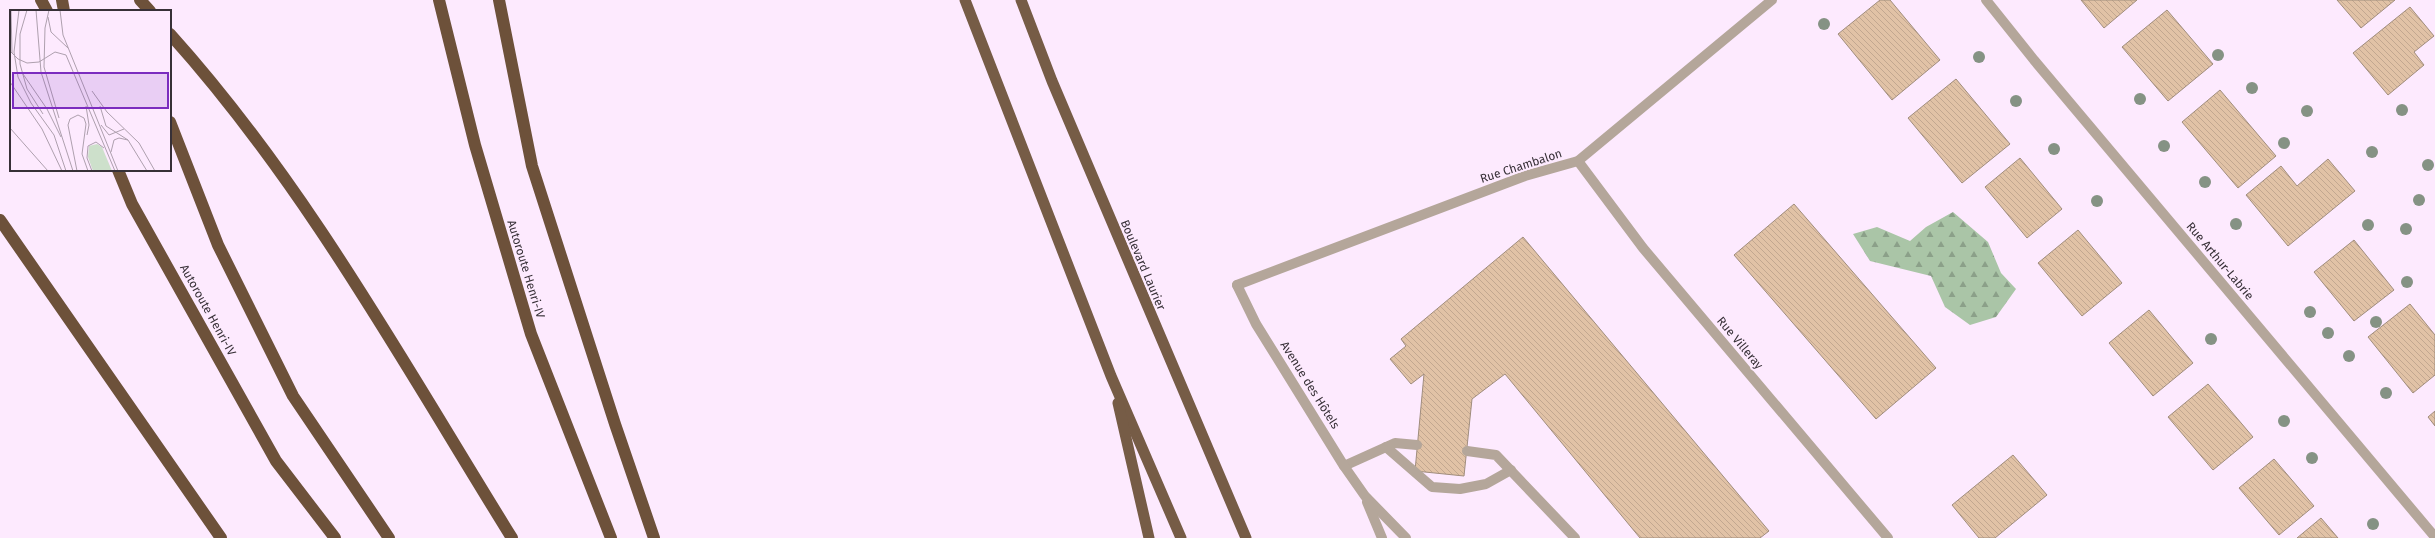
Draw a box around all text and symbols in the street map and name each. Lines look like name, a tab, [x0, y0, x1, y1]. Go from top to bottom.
inset map	[10, 10, 171, 171]
street label: Rue Chambalon	[1478, 146, 1564, 186]
street label: Autoroute Henri-IV	[504, 218, 548, 320]
street label: Boulevard Laurier	[1118, 218, 1168, 313]
street label: Rue Arthur-Labrie	[2183, 219, 2257, 303]
street label: Autoroute Henri-IV	[177, 262, 239, 358]
street label: Rue Villeray	[1714, 314, 1766, 372]
street label: Avenue des Hôtels	[1277, 339, 1343, 432]

